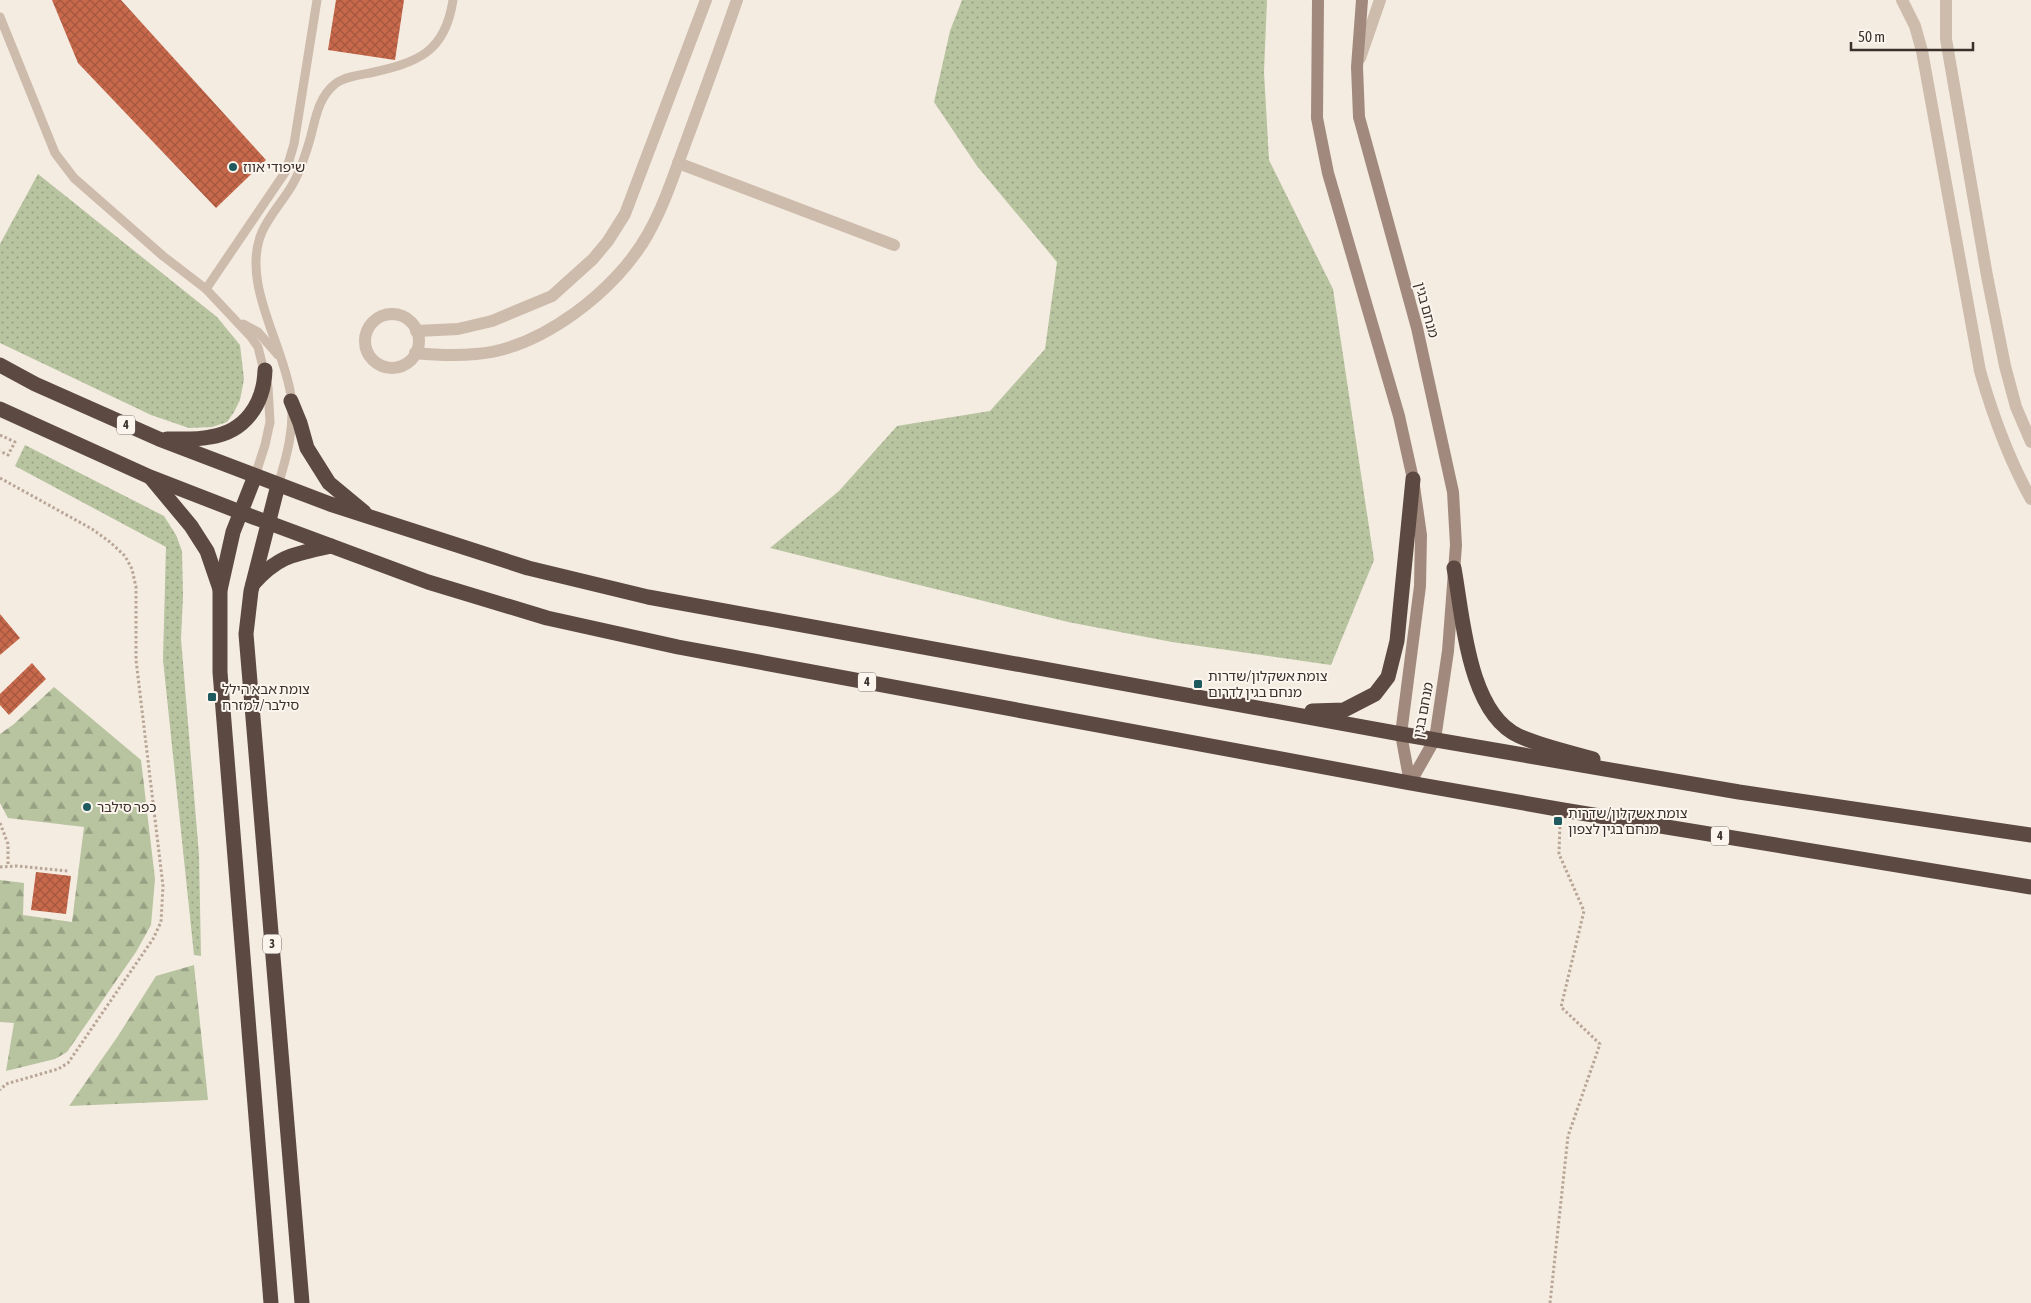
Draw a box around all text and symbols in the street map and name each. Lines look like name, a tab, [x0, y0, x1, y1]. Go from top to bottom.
scale bar	[1851, 20, 1974, 52]
text: 50 m	[1858, 28, 1885, 45]
place label: שיפודי אווז	[243, 159, 305, 175]
marker: שיפודי אווז	[227, 161, 239, 173]
street label: מנחם בגין	[1412, 280, 1442, 340]
road number: 4	[117, 416, 135, 434]
place label: צומת אשקלון/שדרות מנחם בגין לדרום	[1208, 668, 1328, 700]
road number: 4	[858, 672, 876, 692]
marker: צומת אשקלון/שדרות מנחם בגין לדרום	[1192, 678, 1204, 690]
place label: צומת אבא הילל סילבר/למזרח	[222, 681, 310, 713]
street label: מנחם בגין	[1410, 681, 1436, 739]
marker: צומת אבא הילל סילבר/למזרח	[206, 691, 218, 703]
place label: כפר סילבר	[97, 799, 156, 815]
marker: כפר סילבר	[81, 801, 93, 813]
place label: צומת אשקלון/שדרות מנחם בגין לצפון	[1568, 805, 1688, 837]
marker: צומת אשקלון/שדרות מנחם בגין לצפון	[1552, 815, 1564, 827]
road number: 4	[1711, 826, 1729, 846]
road number: 3	[263, 934, 281, 954]

